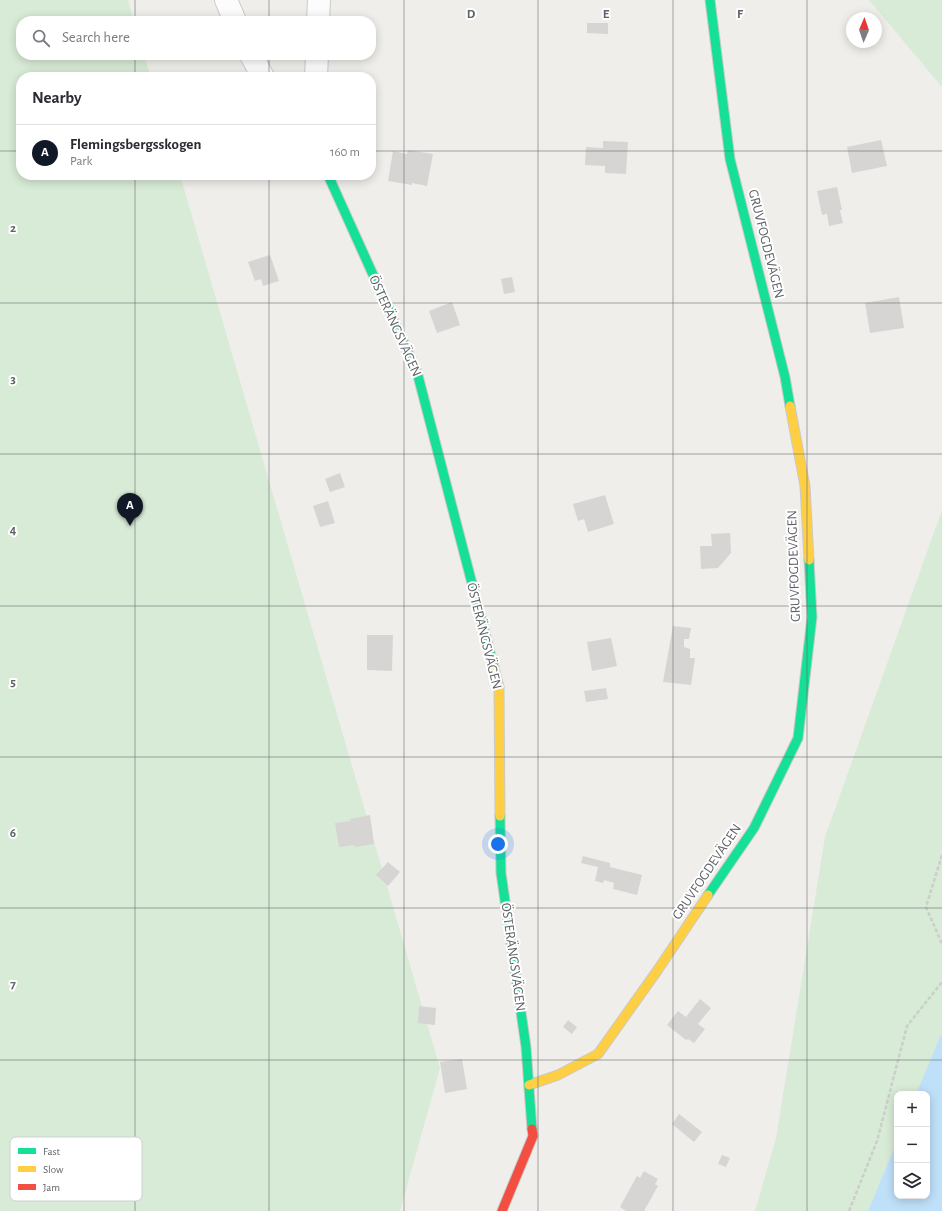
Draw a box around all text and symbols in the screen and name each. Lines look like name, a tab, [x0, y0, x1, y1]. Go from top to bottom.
text: D	[467, 8, 476, 21]
text: E	[603, 8, 610, 21]
text: F	[737, 8, 744, 21]
north arrow	[846, 12, 882, 48]
search box	[16, 16, 376, 60]
icon: search	[30, 27, 52, 49]
text: Search here	[62, 30, 130, 45]
text: Nearby	[32, 89, 82, 106]
text: Flemingsbergsskogen	[70, 137, 201, 152]
text: A	[41, 146, 49, 159]
text: 160 m	[330, 146, 360, 159]
text: Park	[70, 155, 92, 168]
street label: GRUVFOGDEVÄGEN	[746, 188, 788, 300]
text: 2	[10, 222, 16, 235]
street label: ÖSTERÄNGSVÄGEN	[366, 272, 426, 379]
text: 3	[10, 373, 16, 386]
pin: A	[117, 493, 143, 526]
street label: GRUVFOGDEVÄGEN	[783, 510, 803, 622]
text: 4	[10, 524, 17, 537]
street label: ÖSTERÄNGSVÄGEN	[464, 581, 507, 691]
text: 5	[10, 676, 16, 689]
street label: GRUVFOGDEVÄGEN	[668, 821, 744, 922]
text: 6	[10, 827, 16, 840]
your location	[488, 834, 508, 854]
street label: ÖSTERÄNGSVÄGEN	[498, 901, 531, 1012]
text: 7	[10, 978, 16, 991]
map controls	[894, 1091, 930, 1199]
button: +	[894, 1091, 930, 1127]
button: −	[894, 1127, 930, 1163]
legend	[10, 1137, 142, 1201]
text: Fast	[43, 1146, 61, 1157]
button: layers	[894, 1163, 930, 1199]
text: Slow	[43, 1164, 64, 1175]
text: Jam	[43, 1182, 60, 1193]

